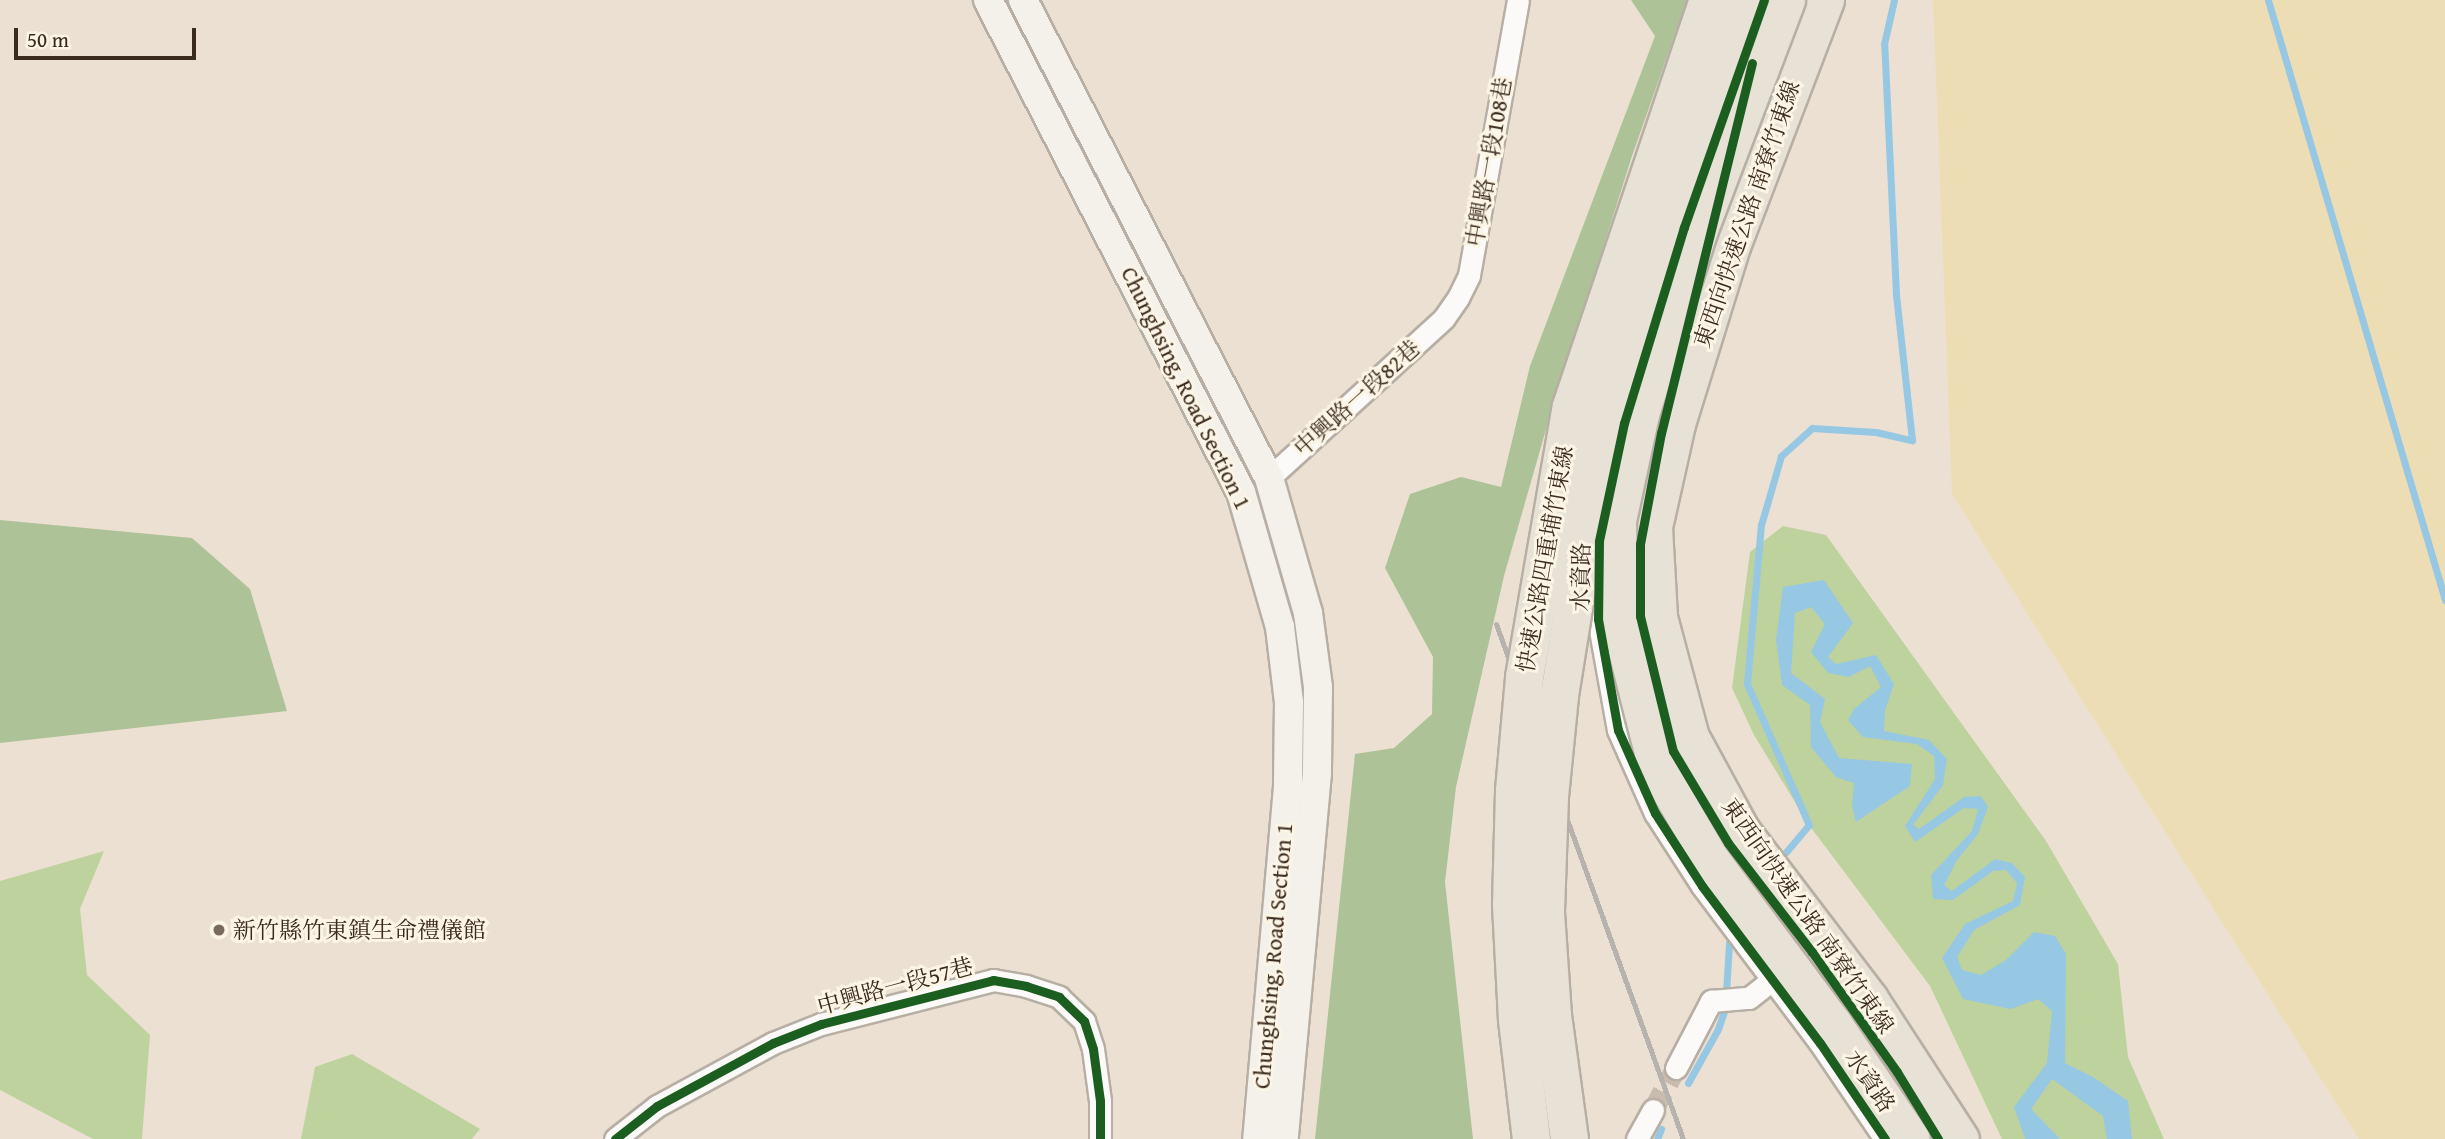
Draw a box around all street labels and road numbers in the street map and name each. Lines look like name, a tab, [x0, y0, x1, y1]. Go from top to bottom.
street label: 中興路一段108巷	[1461, 75, 1517, 249]
street label: 東西向快速公路 南寮竹東線	[1688, 77, 1806, 351]
street label: Chunghsing, Road Section 1	[1115, 262, 1257, 514]
street label: 中興路一段82巷	[1288, 334, 1426, 462]
street label: 快速公路四重埔竹東線	[1511, 443, 1579, 675]
street label: 水資路	[1567, 542, 1595, 612]
street label: 東西向快速公路 南寮竹東線	[1716, 793, 1900, 1039]
street label: Chunghsing, Road Section 1	[1248, 822, 1298, 1090]
street label: 中興路一段57巷	[814, 952, 976, 1020]
street label: 水資路	[1839, 1045, 1901, 1117]

